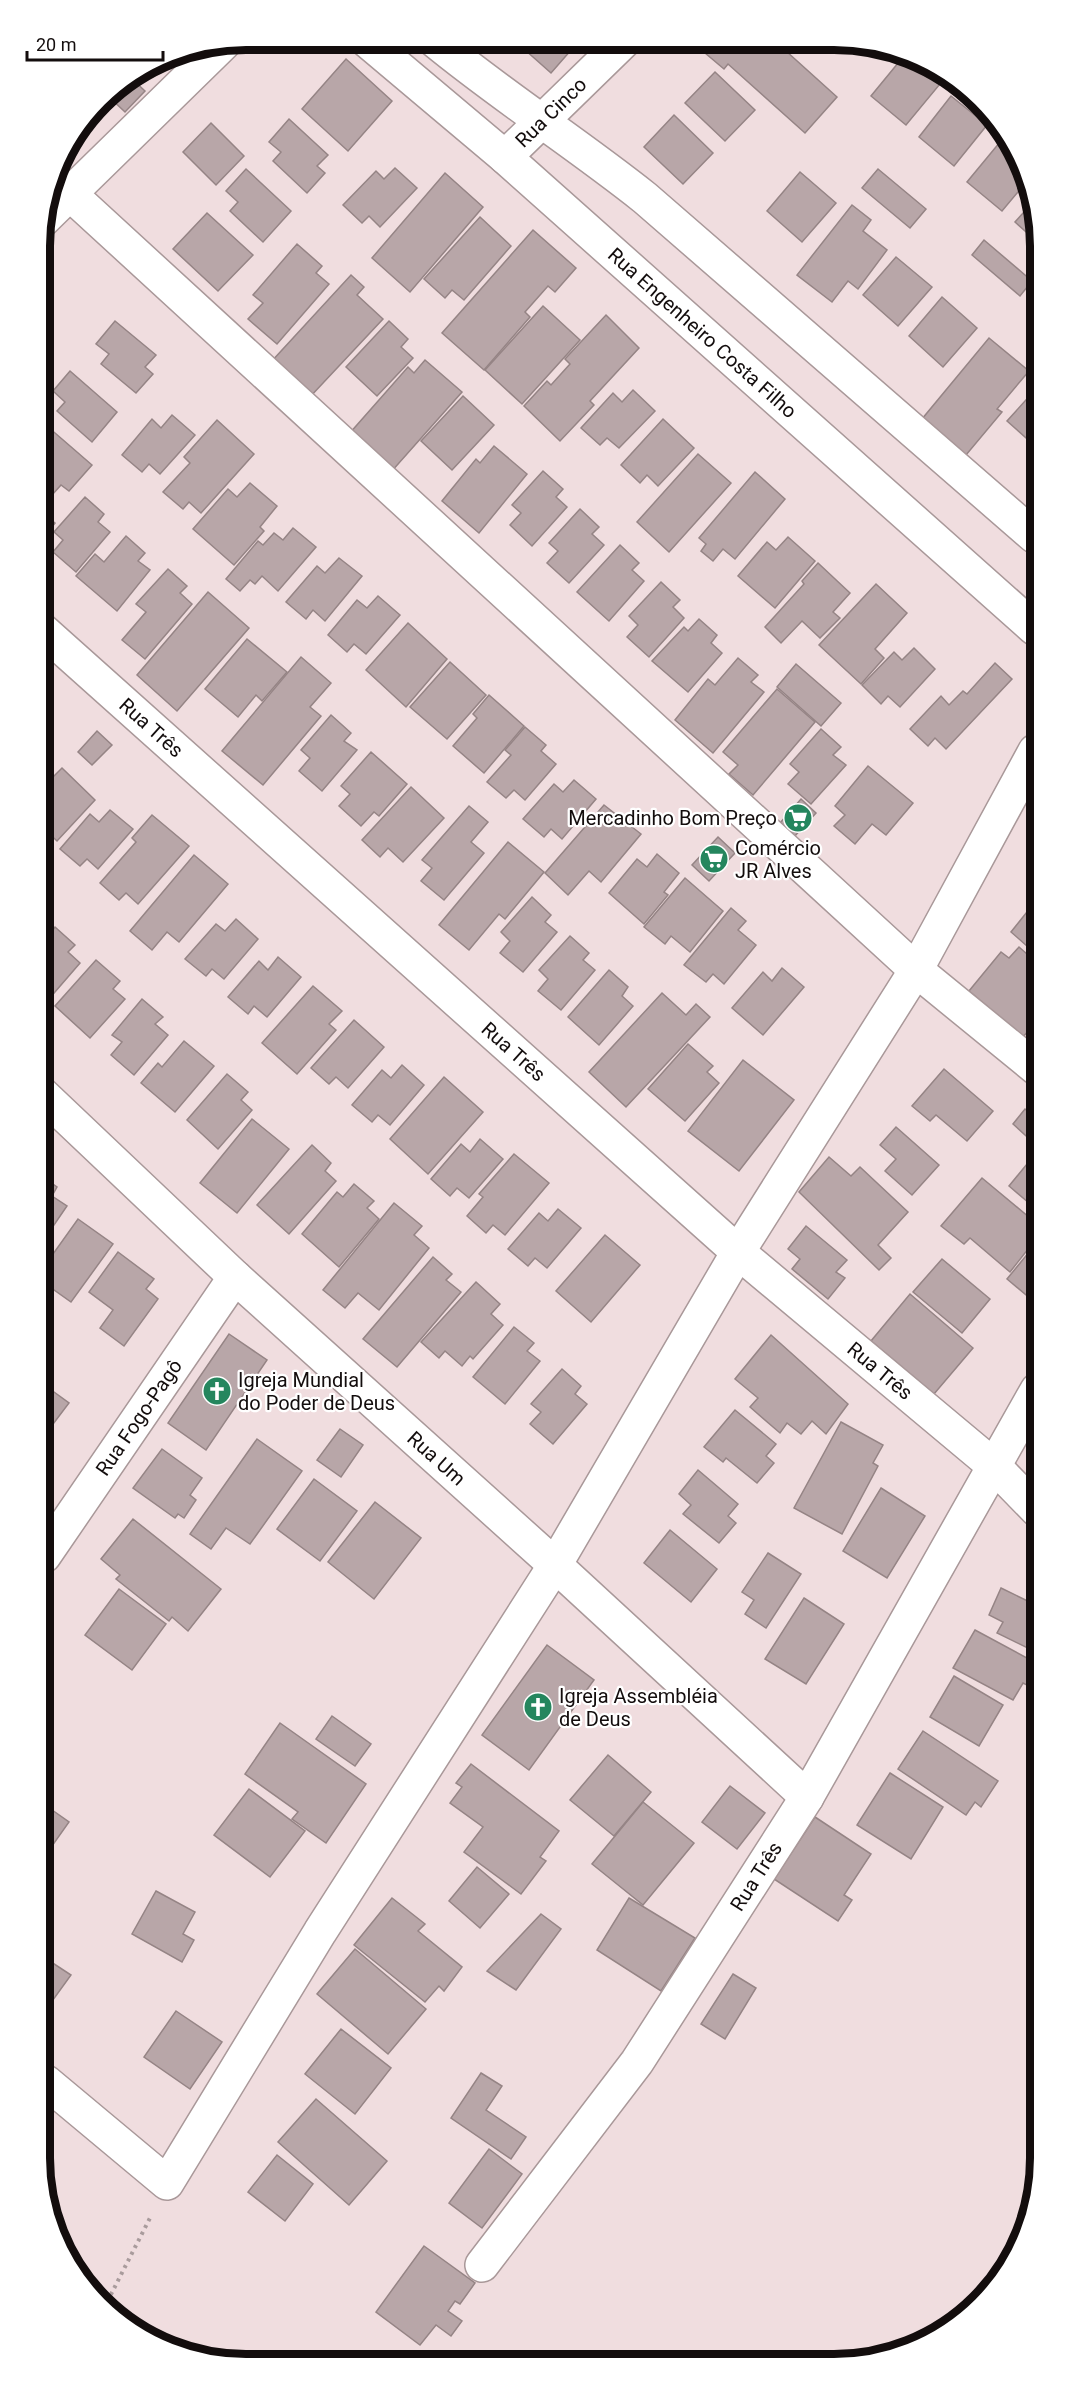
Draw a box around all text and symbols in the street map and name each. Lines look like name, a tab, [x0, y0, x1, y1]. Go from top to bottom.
scale bar	[27, 24, 164, 62]
text: 20 m	[36, 34, 76, 55]
street label: Rua Cinco	[510, 72, 591, 152]
street label: Rua Engenheiro Costa Filho	[603, 243, 802, 423]
street label: Rua Três	[114, 693, 188, 762]
supermarket icon: Mercadinho Bom Preço	[782, 802, 814, 834]
place label: Mercadinho Bom Preço	[568, 806, 777, 830]
place label: Comércio JR Alves	[735, 836, 821, 883]
supermarket icon: Comércio JR Alves	[698, 843, 730, 875]
street label: Rua Três	[477, 1017, 551, 1086]
street label: Rua Três	[843, 1337, 918, 1405]
street label: Rua Fogo-Pagô	[91, 1355, 187, 1480]
place label: Igreja Mundial do Poder de Deus	[238, 1368, 395, 1415]
church icon: Igreja Mundial do Poder de Deus	[201, 1375, 233, 1407]
street label: Rua Um	[403, 1426, 470, 1491]
place label: Igreja Assembléia de Deus	[559, 1684, 718, 1731]
church icon: Igreja Assembléia de Deus	[522, 1691, 554, 1723]
street label: Rua Três	[725, 1837, 787, 1915]

